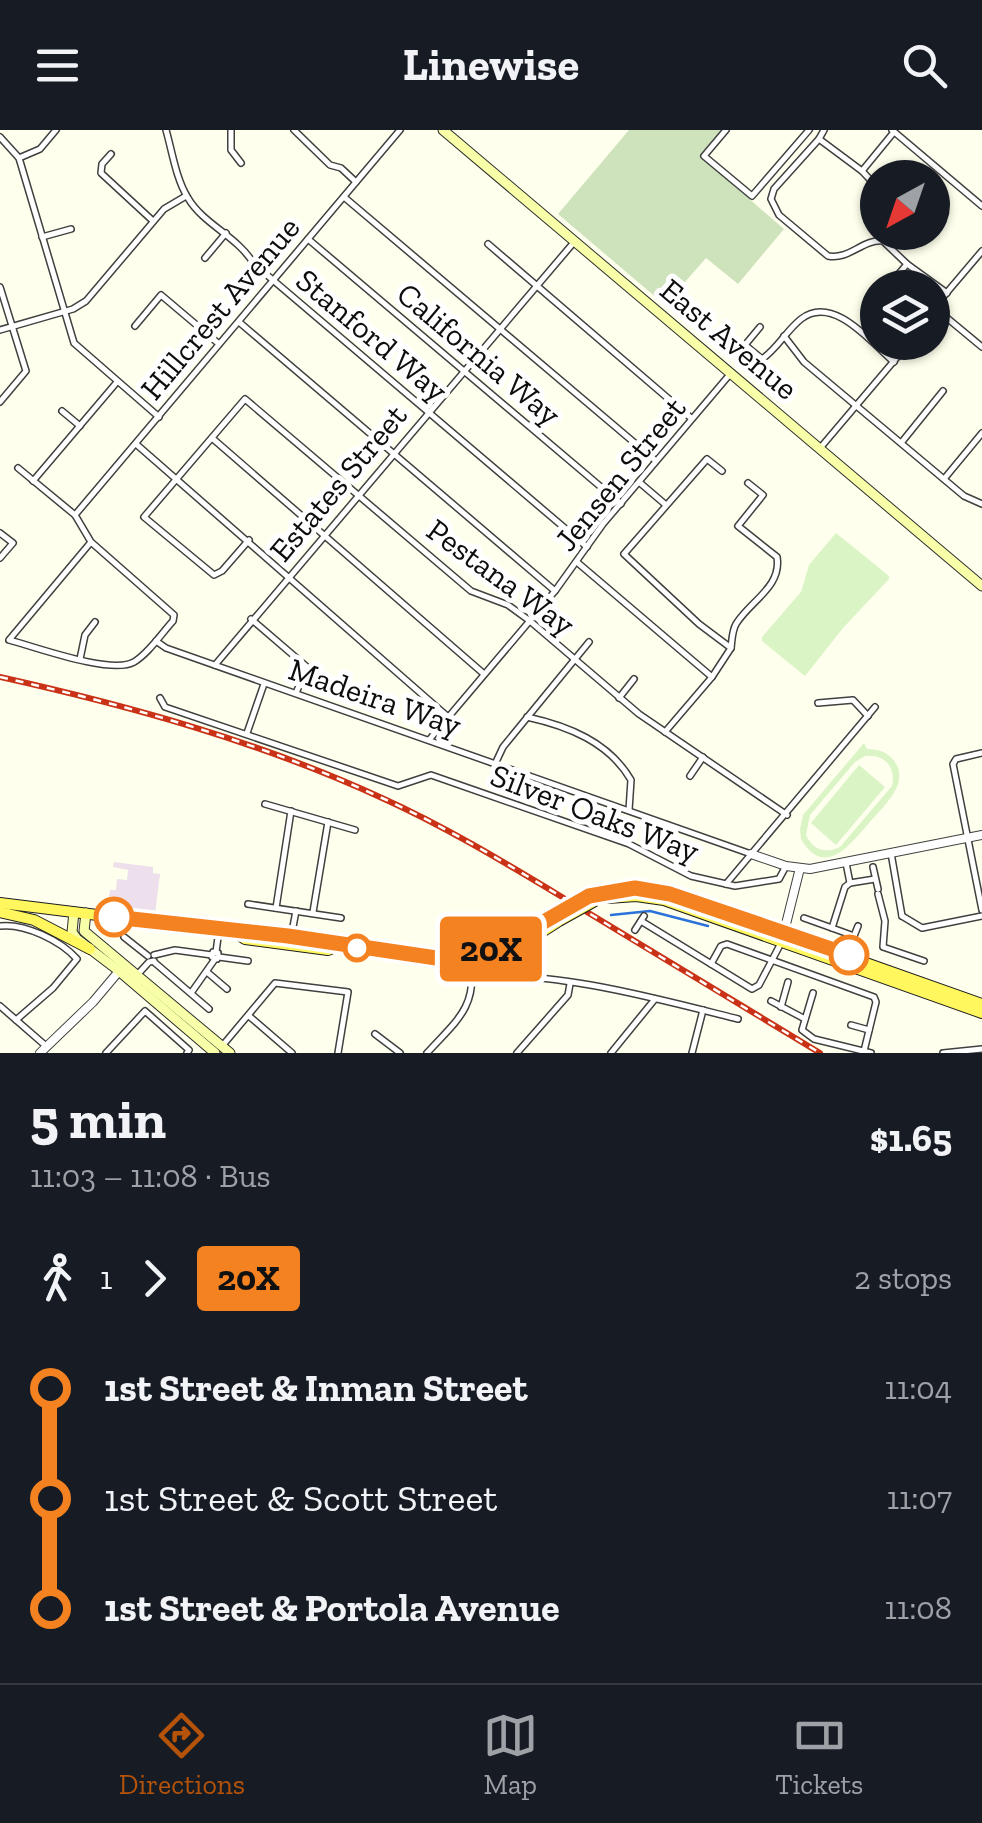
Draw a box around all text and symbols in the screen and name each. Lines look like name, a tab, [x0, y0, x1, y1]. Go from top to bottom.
icon: menu	[30, 38, 85, 93]
text: Linewise	[403, 38, 579, 92]
icon: search	[897, 38, 952, 93]
north arrow	[860, 160, 950, 250]
map controls	[860, 160, 950, 360]
street label: Hillcrest Avenue	[132, 209, 308, 407]
street label: Stanford Way	[289, 261, 456, 410]
button: layers	[860, 270, 950, 360]
street label: East Avenue	[652, 271, 806, 407]
street label: California Way	[389, 275, 569, 434]
street label: Jensen Street	[547, 390, 693, 558]
street label: Estates Street	[262, 397, 415, 569]
street label: Pestana Way	[420, 511, 583, 644]
street label: Madeira Way	[284, 650, 467, 744]
street label: Silver Oaks Way	[485, 756, 705, 870]
unlabelled marker	[95, 898, 133, 936]
line badge: 20X	[434, 916, 548, 982]
text: 20X	[460, 928, 522, 970]
unlabelled marker	[344, 935, 370, 961]
unlabelled marker	[830, 936, 868, 974]
text: 5 min	[30, 1086, 166, 1152]
text: $1.65	[870, 1115, 952, 1161]
text: 11:03 – 11:08 · Bus	[30, 1157, 271, 1195]
icon: walk	[30, 1251, 85, 1306]
icon: forward	[127, 1251, 182, 1306]
text: 20X	[217, 1257, 280, 1299]
text: 1	[100, 1259, 112, 1297]
text: 2 stops	[854, 1259, 952, 1297]
text: 1st Street & Inman Street	[104, 1365, 528, 1411]
text: 11:04	[885, 1369, 952, 1407]
text: 1st Street & Scott Street	[104, 1475, 497, 1521]
text: 11:07	[887, 1479, 952, 1517]
text: 1st Street & Portola Avenue	[104, 1585, 560, 1631]
text: 11:08	[885, 1589, 952, 1627]
tab: Directions	[119, 1708, 245, 1801]
tab: Map	[483, 1708, 538, 1801]
tab: Tickets	[775, 1708, 863, 1801]

